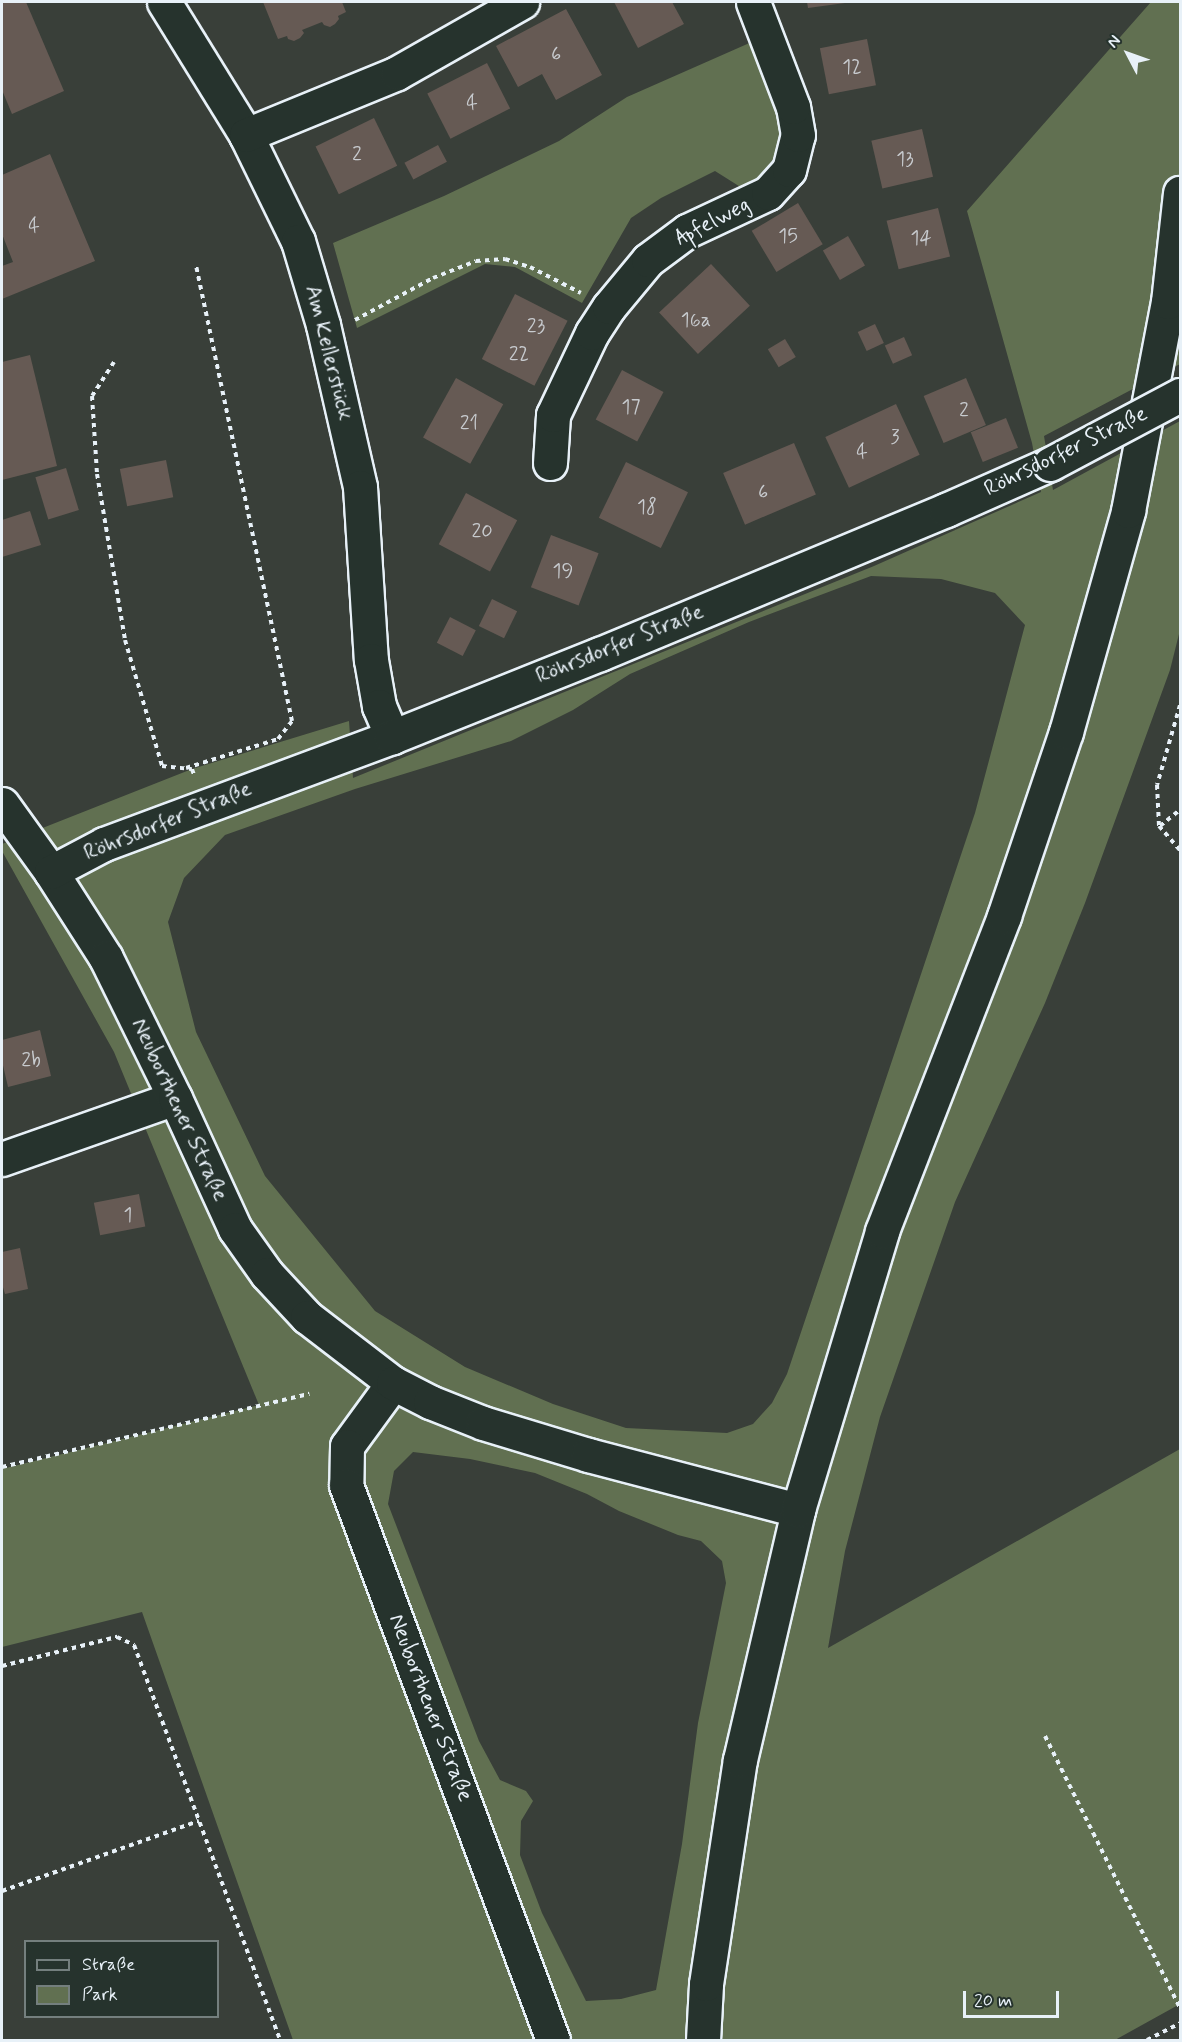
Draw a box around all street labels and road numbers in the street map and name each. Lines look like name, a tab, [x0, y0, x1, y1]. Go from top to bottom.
street label: Apfelweg	[671, 192, 755, 252]
street label: Am Kellerstück	[298, 282, 358, 424]
street label: Röhrsdorfer Straße	[980, 401, 1152, 503]
street label: Röhrsdorfer Straße	[533, 599, 707, 691]
street label: Röhrsdorfer Straße	[81, 776, 255, 868]
street label: Neuborthener Straße	[126, 1016, 232, 1204]
street label: Neuborthener Straße	[383, 1612, 477, 1804]

